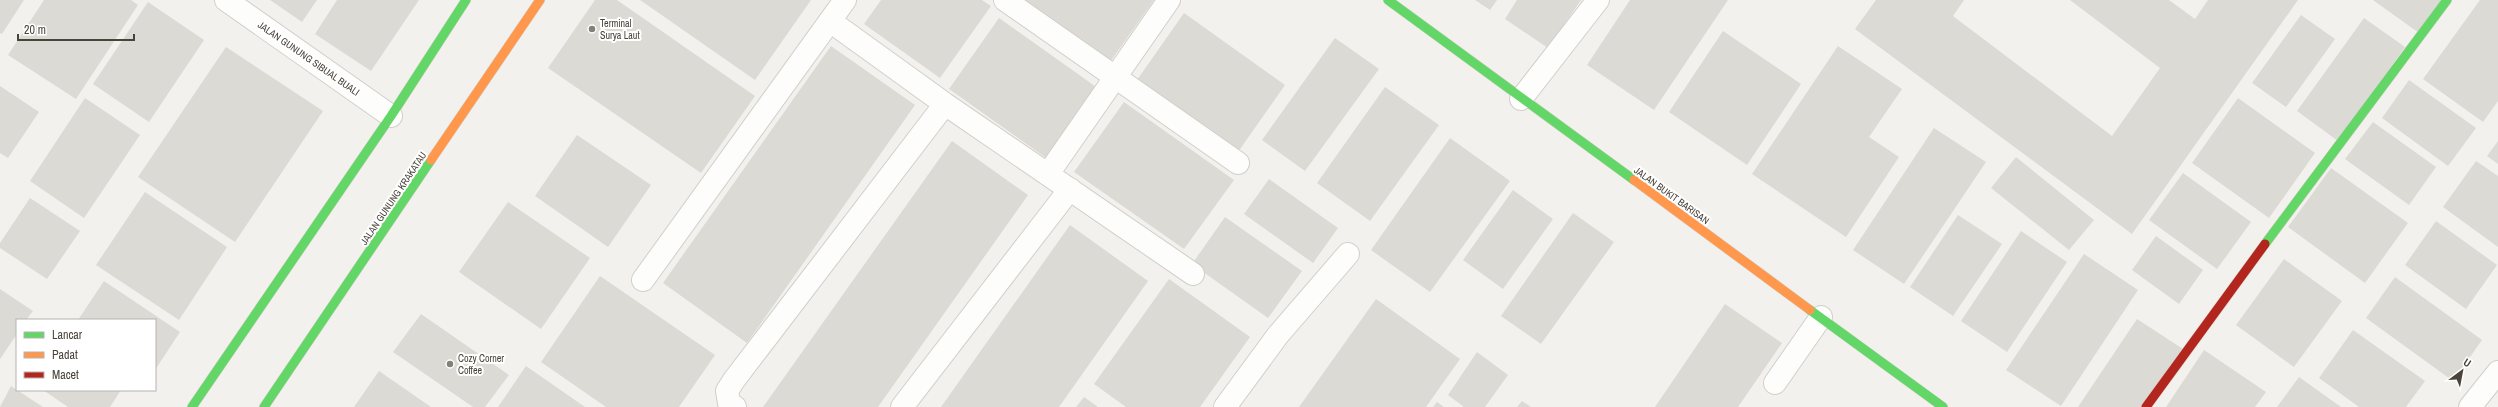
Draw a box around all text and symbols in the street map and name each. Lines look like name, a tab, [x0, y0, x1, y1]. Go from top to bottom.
scale bar	[18, 16, 134, 42]
place label: Terminal Surya Laut	[600, 17, 640, 42]
street label: JALAN GUNUNG SIBUAL BUALI	[255, 18, 362, 99]
text: 20 m	[24, 22, 46, 38]
marker: Terminal Surya Laut	[587, 24, 597, 34]
street label: JALAN GUNUNG KRAKATAU	[357, 149, 429, 247]
street label: JALAN BUKIT BARISAN	[1631, 164, 1712, 227]
legend	[16, 319, 156, 391]
text: Lancar	[52, 327, 83, 343]
text: Padat	[52, 347, 78, 363]
north arrow	[2442, 351, 2482, 391]
place label: Cozy Corner Coffee	[458, 352, 504, 377]
text: U	[2461, 355, 2474, 370]
marker: Cozy Corner Coffee	[445, 359, 455, 369]
text: Macet	[52, 367, 79, 383]

